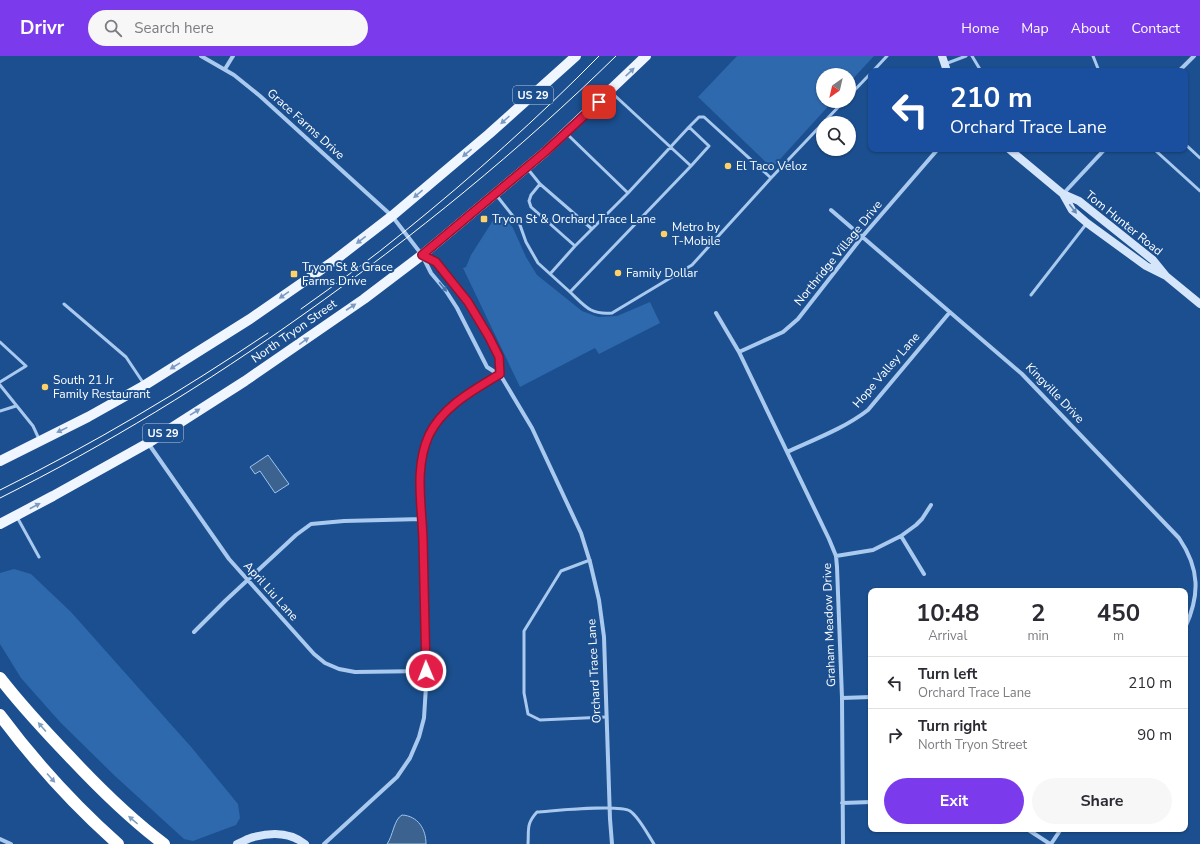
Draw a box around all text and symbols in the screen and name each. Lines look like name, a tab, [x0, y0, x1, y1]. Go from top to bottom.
search box	[88, 10, 368, 46]
text: Drivr	[20, 15, 64, 41]
icon: search	[102, 17, 124, 39]
text: Search here	[134, 18, 214, 38]
text: Home	[961, 19, 999, 38]
text: Map	[1021, 19, 1049, 38]
text: About	[1071, 19, 1110, 38]
text: Contact	[1132, 19, 1180, 38]
one-way arrow	[625, 67, 635, 76]
north arrow	[816, 68, 856, 108]
map controls	[816, 68, 856, 156]
text: 210 m	[950, 79, 1033, 117]
icon: left	[884, 84, 936, 136]
street label: Grace Farms Drive	[264, 85, 348, 163]
pin	[582, 85, 616, 119]
road number: US 29	[513, 86, 553, 104]
icon: arrive	[588, 91, 610, 113]
one-way arrow	[500, 115, 510, 124]
text: Orchard Trace Lane	[950, 115, 1107, 139]
button: search	[816, 116, 856, 156]
one-way arrow	[461, 149, 472, 158]
place label: El Taco Veloz	[736, 158, 808, 174]
marker: El Taco Veloz	[723, 161, 733, 171]
street label: Tom Hunter Road	[1082, 187, 1166, 259]
one-way arrow	[413, 189, 424, 198]
street label: Northridge Village Drive	[790, 197, 886, 309]
one-way arrow	[1068, 203, 1077, 214]
place label: Tryon St & Orchard Trace Lane	[492, 211, 656, 227]
marker: Tryon St & Orchard Trace Lane	[479, 214, 489, 224]
place label: Metro by T-Mobile	[672, 219, 721, 249]
marker: Metro by T-Mobile	[659, 229, 669, 239]
one-way arrow	[356, 235, 367, 244]
place label: Tryon St & Grace Farms Drive	[302, 259, 393, 289]
place label: Family Dollar	[626, 265, 698, 281]
marker: Family Dollar	[613, 268, 623, 278]
marker: Tryon St & Grace Farms Drive	[289, 269, 299, 279]
one-way arrow	[438, 282, 447, 293]
one-way arrow	[279, 291, 289, 299]
street label: North Tryon Street	[248, 295, 340, 366]
one-way arrow	[345, 304, 357, 311]
street label: Hope Valley Lane	[849, 329, 923, 411]
one-way arrow	[298, 336, 309, 345]
street label: Kingville Drive	[1022, 359, 1088, 427]
one-way arrow	[170, 362, 180, 370]
place label: South 21 Jr Family Restaurant	[53, 372, 151, 402]
marker: South 21 Jr Family Restaurant	[40, 382, 50, 392]
one-way arrow	[189, 409, 201, 416]
road number: US 29	[143, 424, 183, 442]
one-way arrow	[56, 427, 68, 433]
one-way arrow	[29, 503, 40, 509]
street label: April Liu Lane	[240, 558, 302, 624]
street label: Graham Meadow Drive	[819, 563, 839, 687]
text: 10:48	[916, 597, 979, 629]
text: 2	[1031, 597, 1045, 629]
text: 450	[1097, 597, 1140, 629]
street label: Orchard Trace Lane	[583, 618, 605, 724]
text: Arrival	[928, 627, 967, 645]
text: min	[1027, 627, 1049, 645]
text: m	[1113, 627, 1124, 645]
position arrow	[405, 650, 447, 692]
text: Turn left	[918, 664, 977, 684]
icon: left	[884, 672, 906, 694]
text: 210 m	[1128, 673, 1172, 693]
text: Orchard Trace Lane	[918, 684, 1031, 702]
text: Turn right	[918, 716, 987, 736]
one-way arrow	[37, 722, 47, 732]
icon: right	[884, 724, 906, 746]
text: 90 m	[1137, 725, 1172, 745]
text: North Tryon Street	[918, 736, 1027, 754]
one-way arrow	[46, 773, 56, 783]
button: Exit	[884, 778, 1024, 824]
button: Share	[1032, 778, 1172, 824]
one-way arrow	[128, 815, 138, 824]

